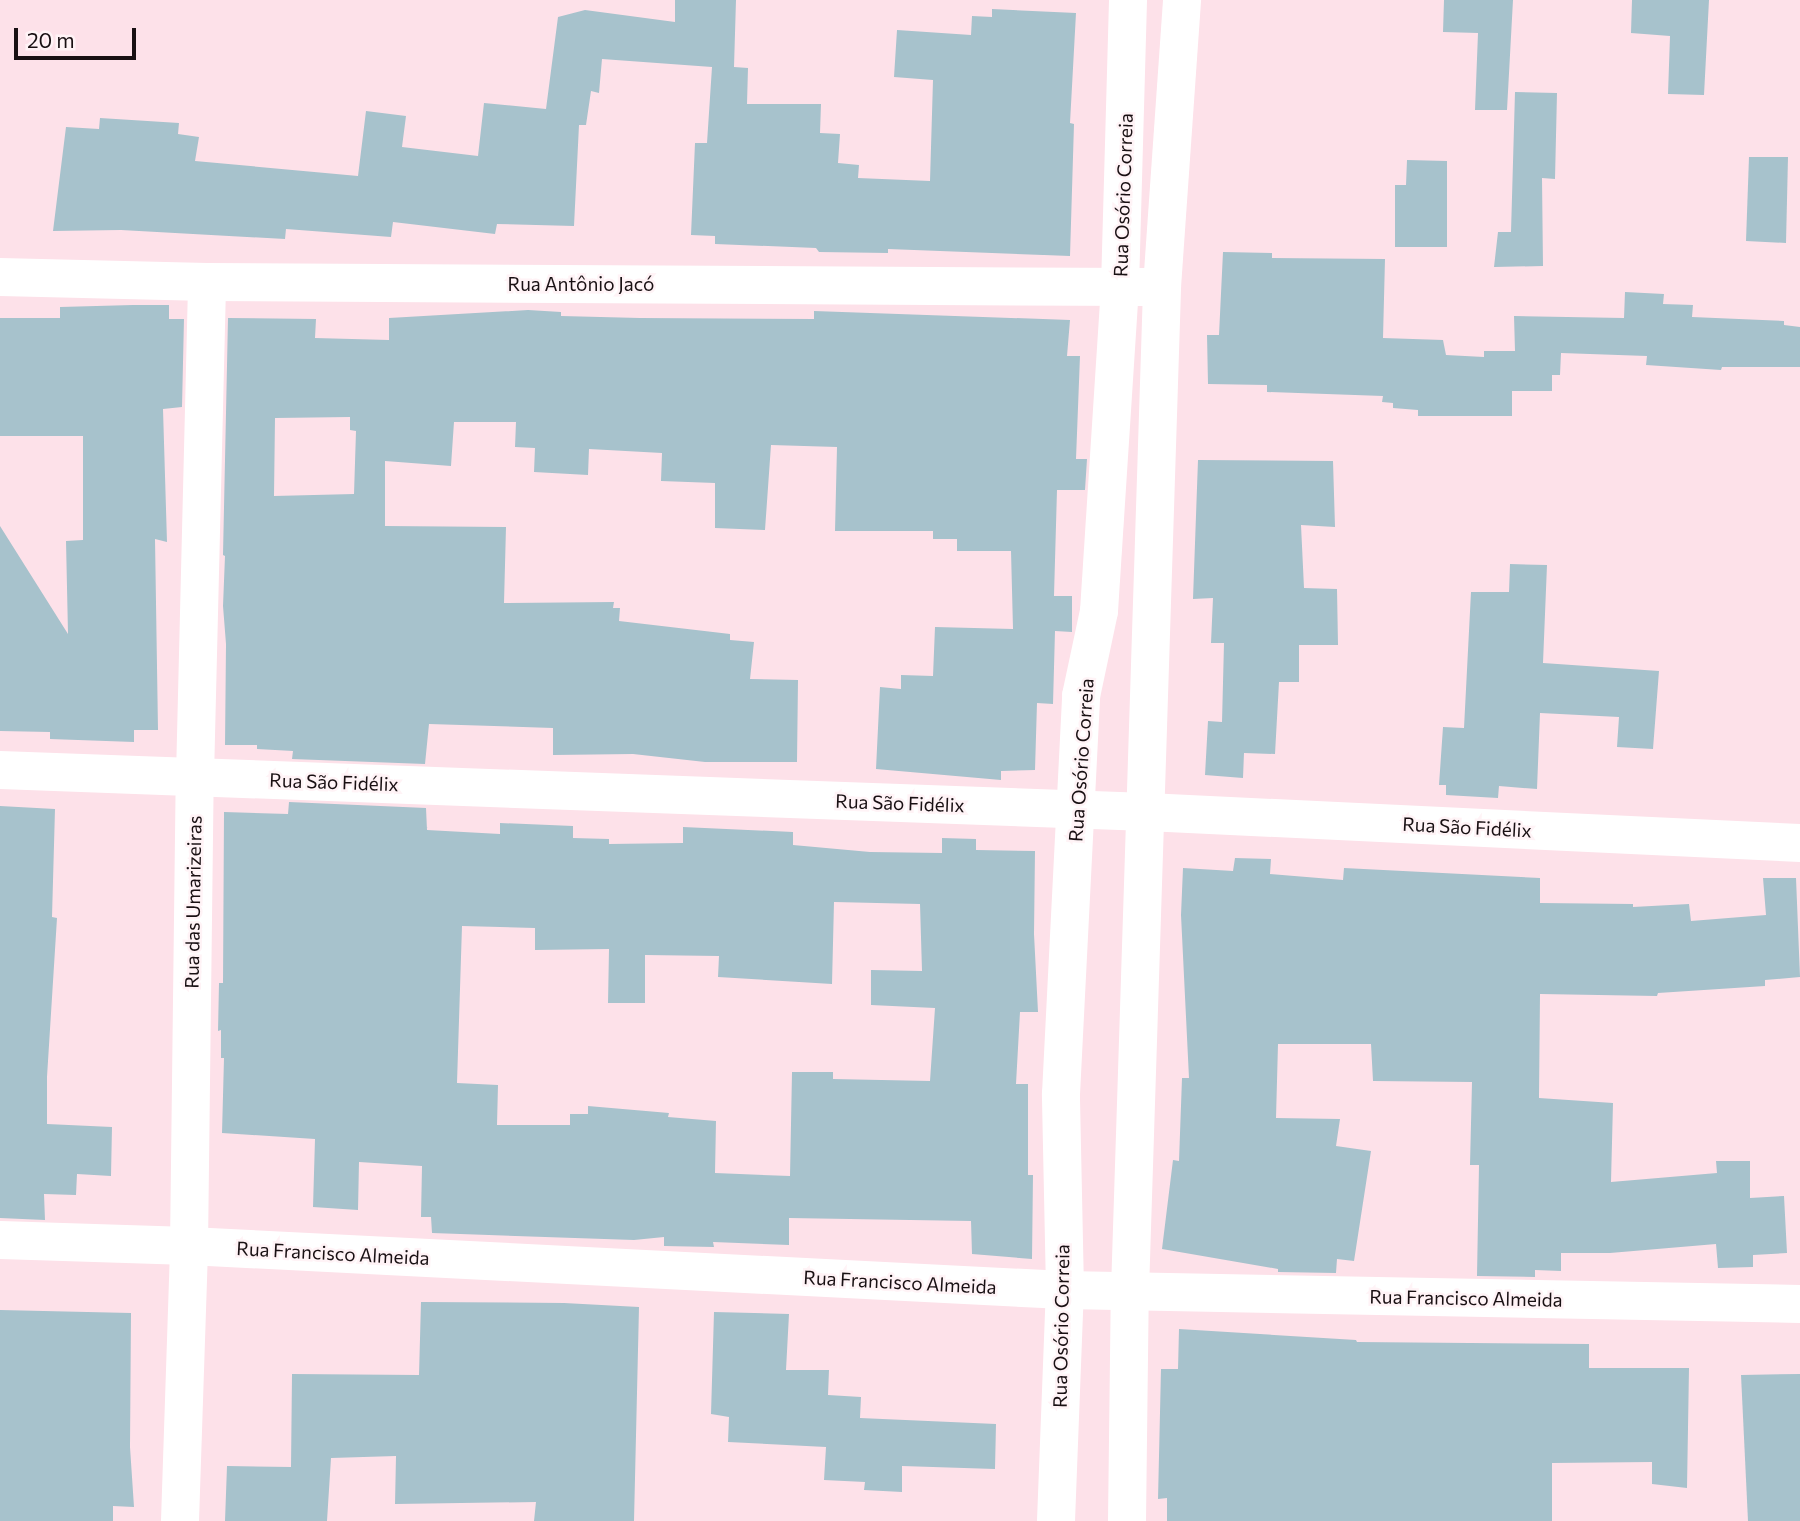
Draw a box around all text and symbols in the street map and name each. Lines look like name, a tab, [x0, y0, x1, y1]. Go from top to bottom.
scale bar	[18, 14, 140, 58]
text: 20 m	[27, 27, 75, 52]
street label: Rua Osório Correia	[1109, 113, 1137, 277]
street label: Rua Antônio Jacó	[508, 273, 654, 295]
street label: Rua Osório Correia	[1064, 677, 1098, 843]
street label: Rua São Fidélix	[269, 768, 399, 796]
street label: Rua São Fidélix	[835, 789, 965, 817]
street label: Rua São Fidélix	[1402, 812, 1532, 842]
street label: Rua das Umarizeiras	[180, 815, 206, 989]
street label: Rua Francisco Almeida	[236, 1237, 430, 1269]
street label: Rua Osório Correia	[1048, 1244, 1074, 1408]
street label: Rua Francisco Almeida	[803, 1266, 997, 1298]
street label: Rua Francisco Almeida	[1369, 1285, 1563, 1311]

